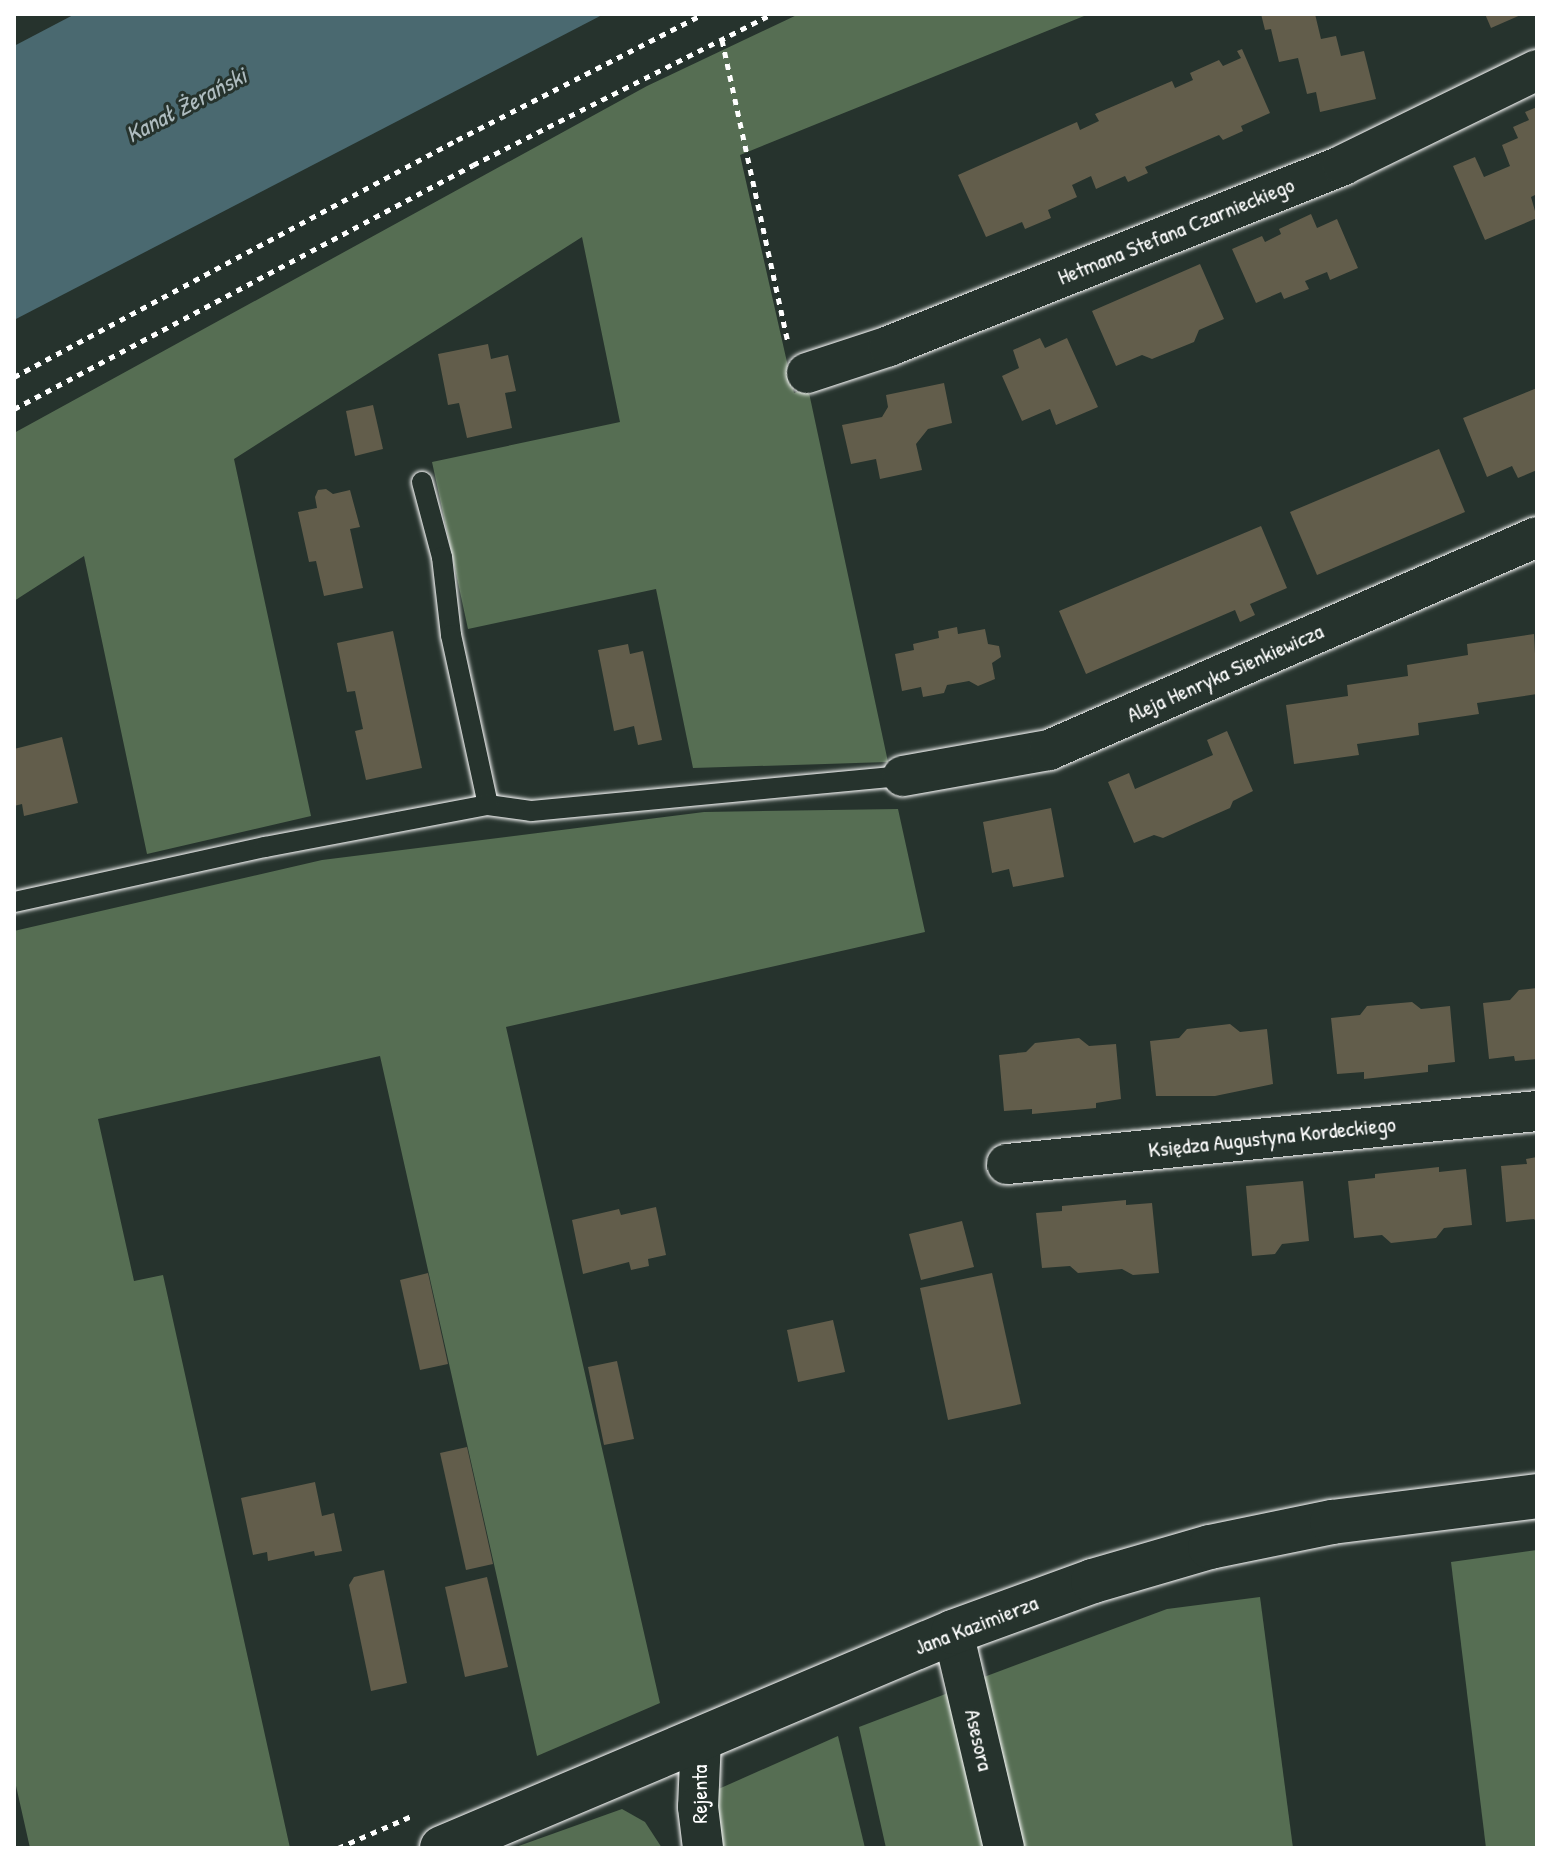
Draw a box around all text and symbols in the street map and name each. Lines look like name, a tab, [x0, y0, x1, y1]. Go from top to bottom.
water label: Kanał Żerański	[121, 61, 251, 149]
street label: Hetmana Stefana Czarnieckiego	[1054, 171, 1298, 291]
street label: Aleja Henryka Sienkiewicza	[1123, 618, 1327, 728]
street label: Księdza Augustyna Kordeckiego	[1147, 1111, 1397, 1163]
street label: Jana Kazimierza	[911, 1589, 1041, 1661]
street label: Asesora	[959, 1707, 999, 1773]
street label: Rejenta	[687, 1765, 713, 1823]

